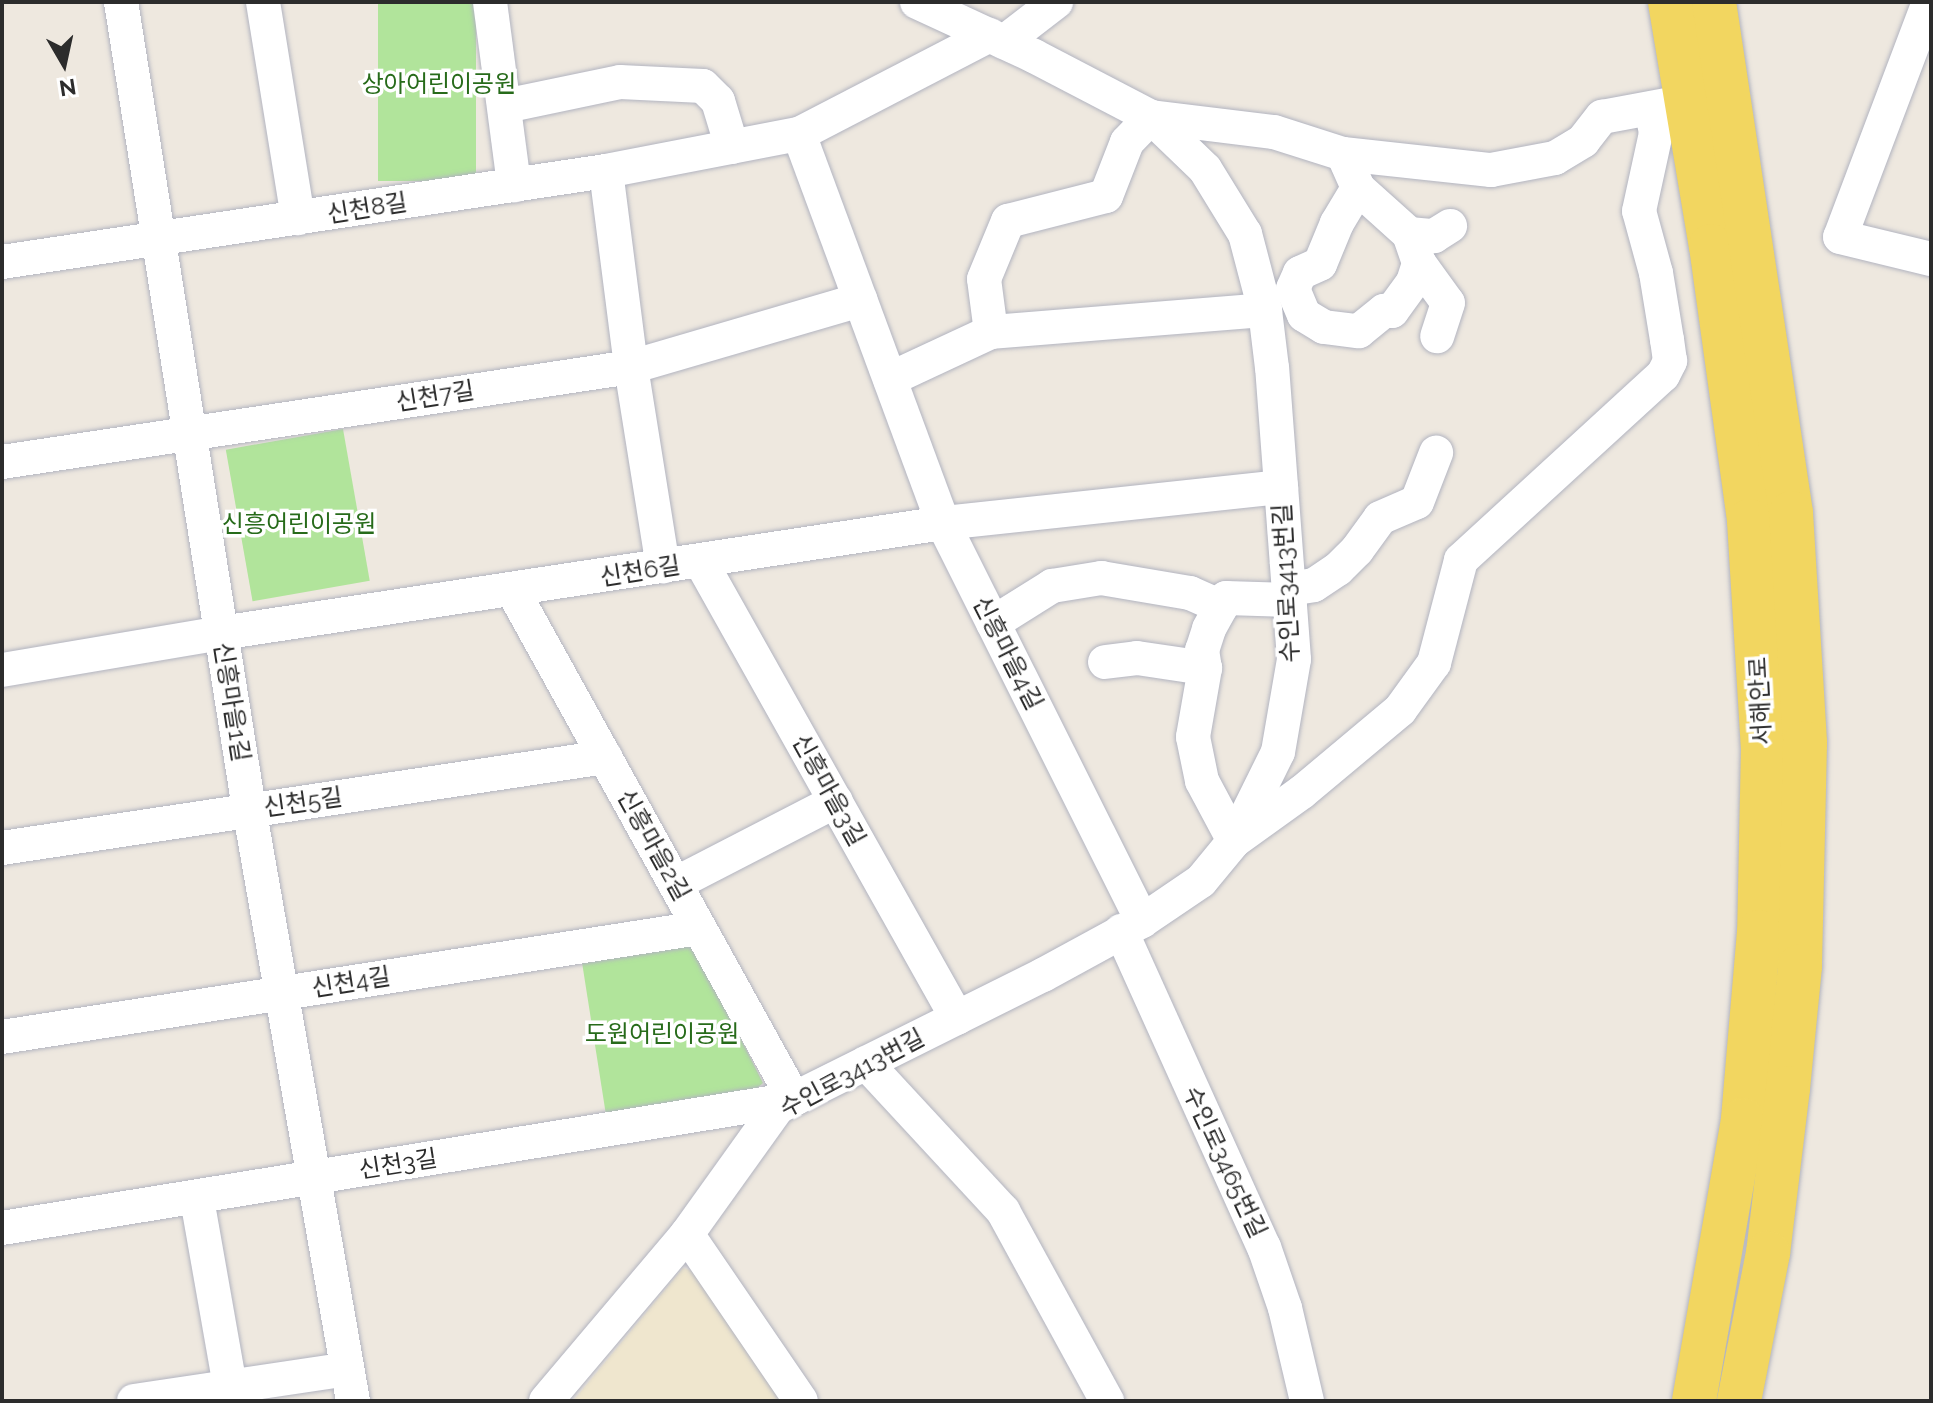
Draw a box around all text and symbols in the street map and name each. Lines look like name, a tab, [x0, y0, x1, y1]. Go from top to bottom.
north arrow	[24, 24, 104, 104]
park label: 상아어린이공원	[362, 70, 516, 98]
text: N	[57, 74, 78, 102]
street label: 신천8길	[325, 187, 409, 229]
street label: 신천7길	[394, 376, 476, 416]
street label: 수인로3413번길	[1267, 503, 1305, 663]
park label: 신흥어린이공원	[222, 510, 376, 538]
street label: 신천6길	[598, 550, 682, 592]
street label: 신흥마을4길	[967, 591, 1049, 715]
street label: 신흥마을1길	[208, 640, 256, 764]
street label: 서해안로	[1743, 656, 1777, 746]
street label: 신흥마을3길	[787, 729, 871, 851]
street label: 신천5길	[262, 782, 344, 822]
street label: 신흥마을2길	[612, 784, 696, 906]
street label: 신천4길	[310, 962, 392, 1002]
park label: 도원어린이공원	[585, 1020, 739, 1048]
street label: 수인로3413번길	[775, 1023, 929, 1123]
street label: 수인로3465번길	[1177, 1082, 1273, 1242]
street label: 신천3길	[357, 1144, 439, 1184]

